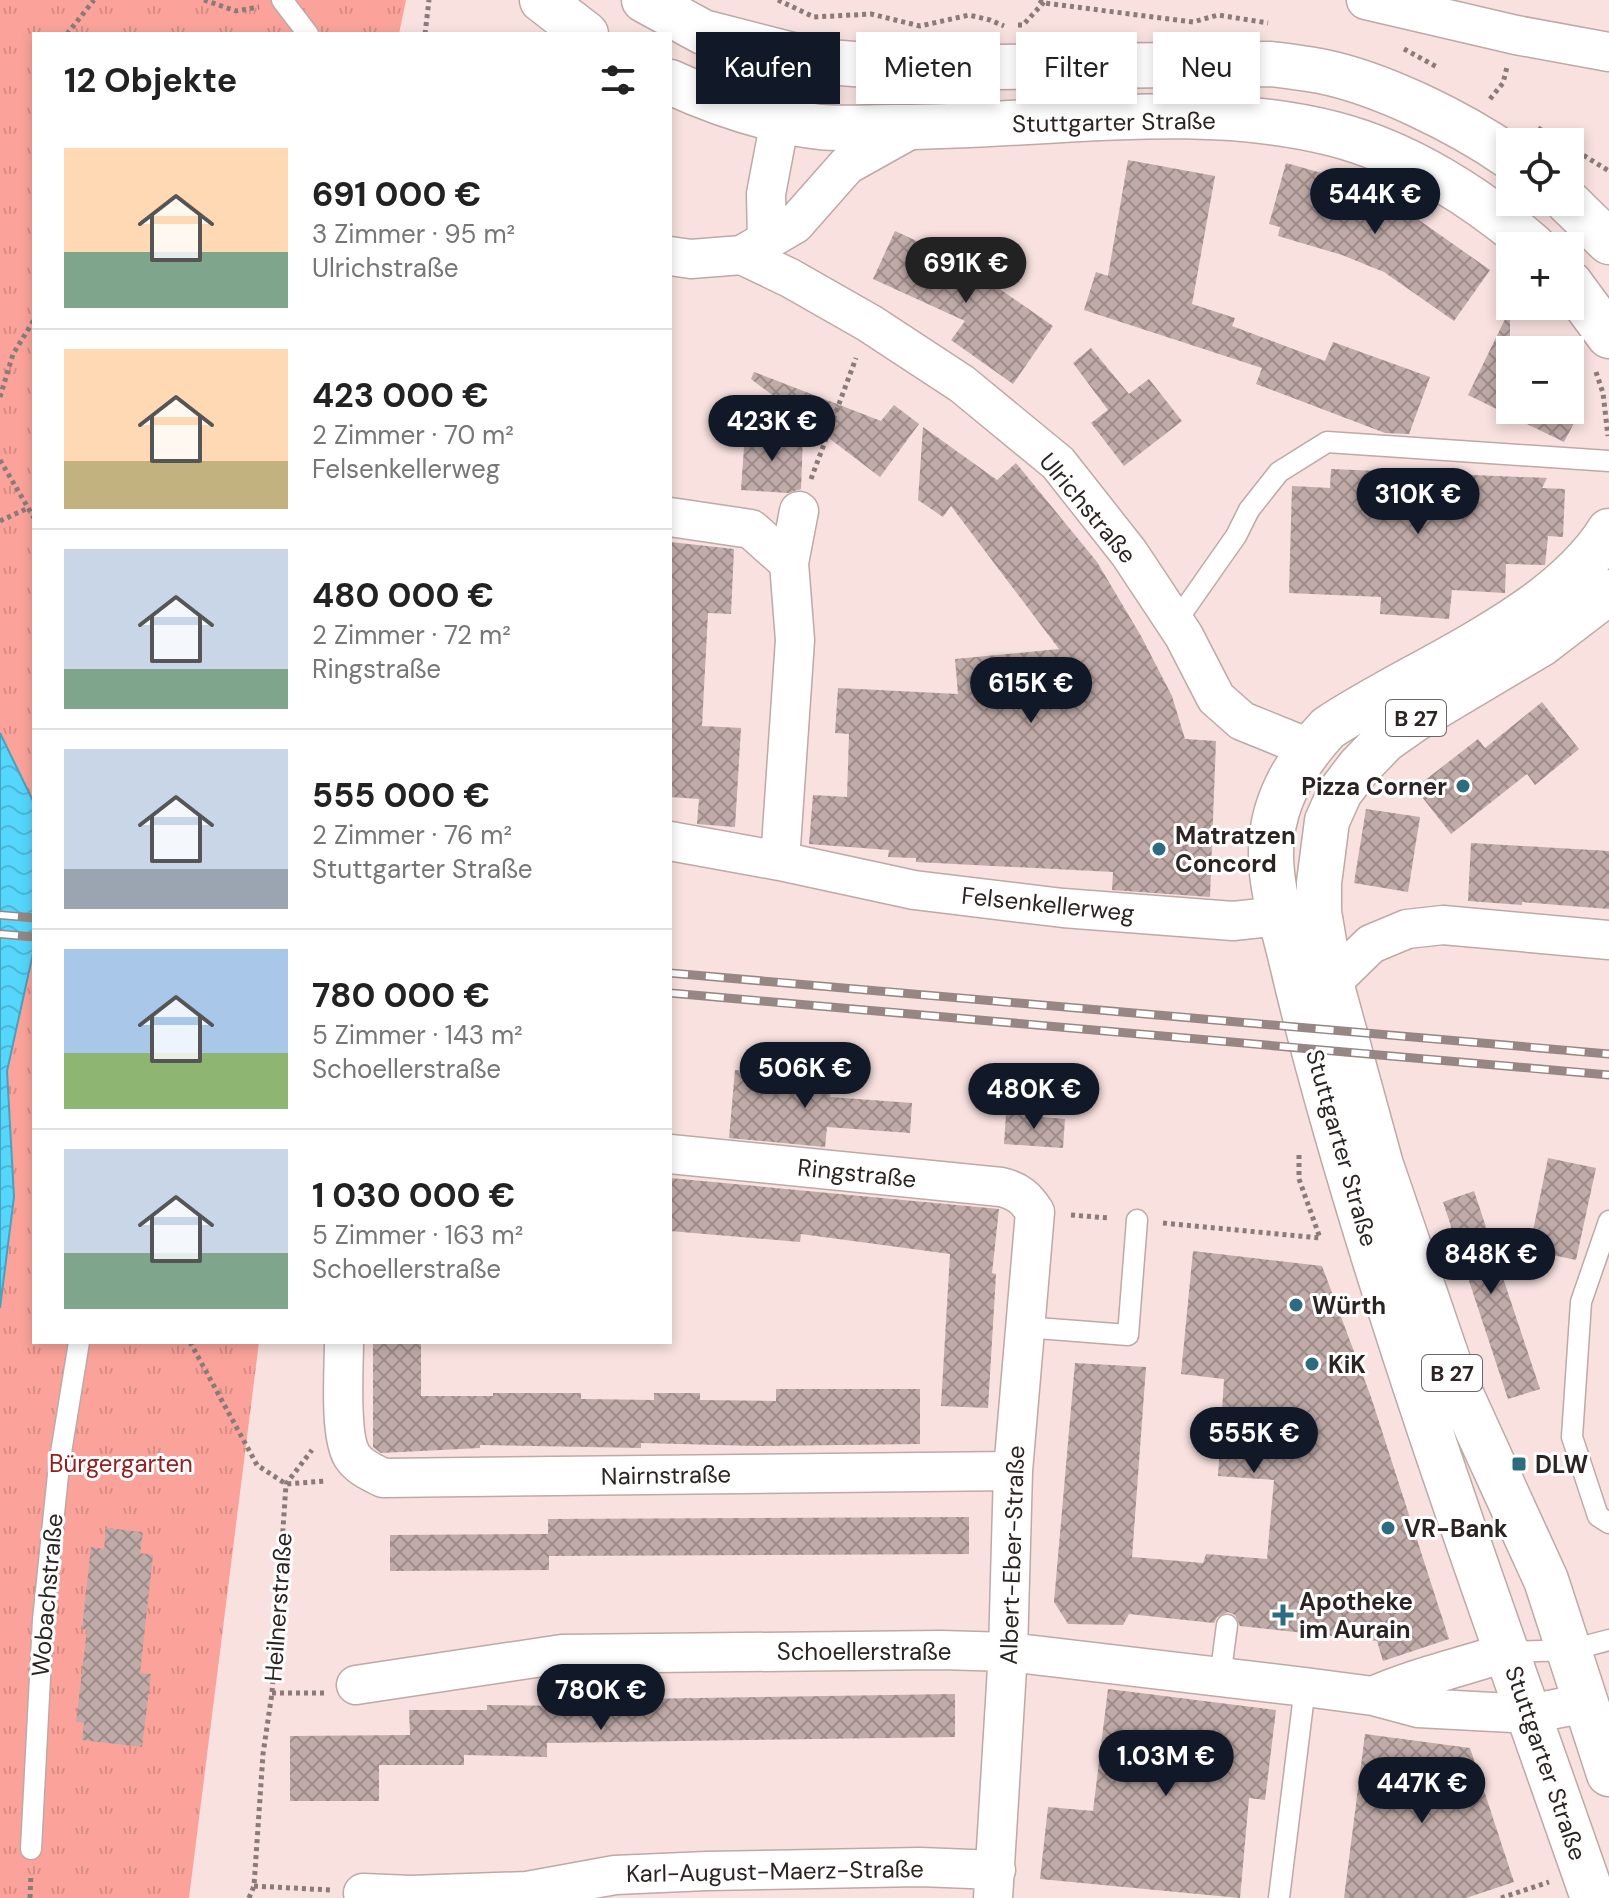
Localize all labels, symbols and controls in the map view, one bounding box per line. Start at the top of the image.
chip: Kaufen [696,32,840,104]
chip: Mieten [856,32,1000,104]
chip: Filter [1016,32,1137,104]
chip: Neu [1153,32,1260,104]
text: 12 Objekte [64,58,237,103]
icon: filters [596,58,640,102]
street label: Stuttgarter Straße [1012,105,1216,139]
map controls [1496,128,1584,424]
button: locate [1496,128,1584,216]
pin: 544K € [1310,168,1440,236]
text: 691 000 € [312,172,481,217]
text: 544K € [1328,177,1422,211]
icon: home [128,180,224,276]
text: 3 Zimmer · 95 m² [312,217,515,251]
button: + [1496,232,1584,320]
pin: 691K € [901,237,1031,305]
text: 691K € [923,246,1009,280]
text: Ulrichstraße [312,251,459,285]
button: − [1496,336,1584,424]
text: 423 000 € [312,373,489,418]
icon: home [128,381,224,477]
pin: 423K € [707,395,837,463]
text: 423K € [726,404,818,438]
text: 2 Zimmer · 70 m² [312,418,514,452]
street label: Ulrichstraße [1033,446,1143,570]
text: Felsenkellerweg [312,452,500,486]
pin: 310K € [1353,468,1483,536]
text: 310K € [1375,477,1461,511]
text: 480 000 € [312,573,494,618]
icon: home [128,581,224,677]
text: 2 Zimmer · 72 m² [312,618,511,652]
text: Ringstraße [312,652,441,686]
pin: 615K € [966,657,1096,725]
text: 615K € [988,666,1074,700]
road number: B 27 [1386,700,1446,736]
place label: Pizza Corner [1301,771,1447,802]
text: 555 000 € [312,773,490,818]
marker: Pizza Corner [1454,777,1472,795]
icon: home [128,781,224,877]
text: 2 Zimmer · 76 m² [312,818,512,852]
place label: Matratzen Concord [1175,820,1296,879]
marker: Matratzen Concord [1150,840,1168,858]
text: Stuttgarter Straße [312,852,533,886]
street label: Felsenkellerweg [960,880,1136,928]
text: 780 000 € [312,973,490,1018]
icon: home [128,981,224,1077]
text: 5 Zimmer · 143 m² [312,1018,523,1052]
pin: 506K € [740,1042,870,1110]
street label: Stuttgarter Straße [1299,1046,1385,1250]
text: 506K € [758,1051,852,1085]
text: Schoellerstraße [312,1052,501,1086]
pin: 480K € [969,1063,1099,1131]
text: 480K € [986,1072,1082,1106]
street label: Ringstraße [796,1151,918,1195]
text: 1 030 000 € [312,1173,515,1218]
icon: home [128,1181,224,1277]
text: 5 Zimmer · 163 m² [312,1218,523,1252]
pin: 848K € [1426,1228,1556,1296]
text: 848K € [1444,1237,1538,1271]
text: Schoellerstraße [312,1252,501,1286]
place label: Würth [1312,1290,1386,1321]
marker: Würth [1287,1296,1305,1314]
place label: KiK [1328,1349,1366,1380]
marker: KiK [1303,1355,1321,1373]
road number: B 27 [1422,1355,1482,1391]
pin: 555K € [1189,1407,1319,1475]
text: 555K € [1208,1416,1300,1450]
street label: Albert-Eber-Straße [993,1445,1031,1665]
park label: Bürgergarten [49,1448,193,1479]
place label: DLW [1535,1449,1588,1480]
marker: DLW [1510,1455,1528,1473]
street label: Nairnstraße [601,1458,731,1492]
street label: Wobachstraße [24,1512,70,1678]
place label: VR-Bank [1404,1513,1508,1544]
marker: VR-Bank [1379,1519,1397,1537]
street label: Heilnerstraße [257,1531,299,1683]
place label: Apotheke im Aurain [1299,1586,1413,1645]
marker: Apotheke im Aurain [1274,1606,1292,1624]
street label: Schoellerstraße [777,1636,951,1667]
street label: Stuttgarter Straße [1498,1662,1594,1864]
pin: 780K € [536,1664,666,1732]
text: 780K € [555,1673,647,1707]
pin: 1.03M € [1092,1730,1240,1798]
text: 1.03M € [1117,1739,1215,1773]
pin: 447K € [1357,1757,1487,1825]
text: 447K € [1376,1766,1468,1800]
street label: Karl-August-Maerz-Straße [626,1853,924,1889]

